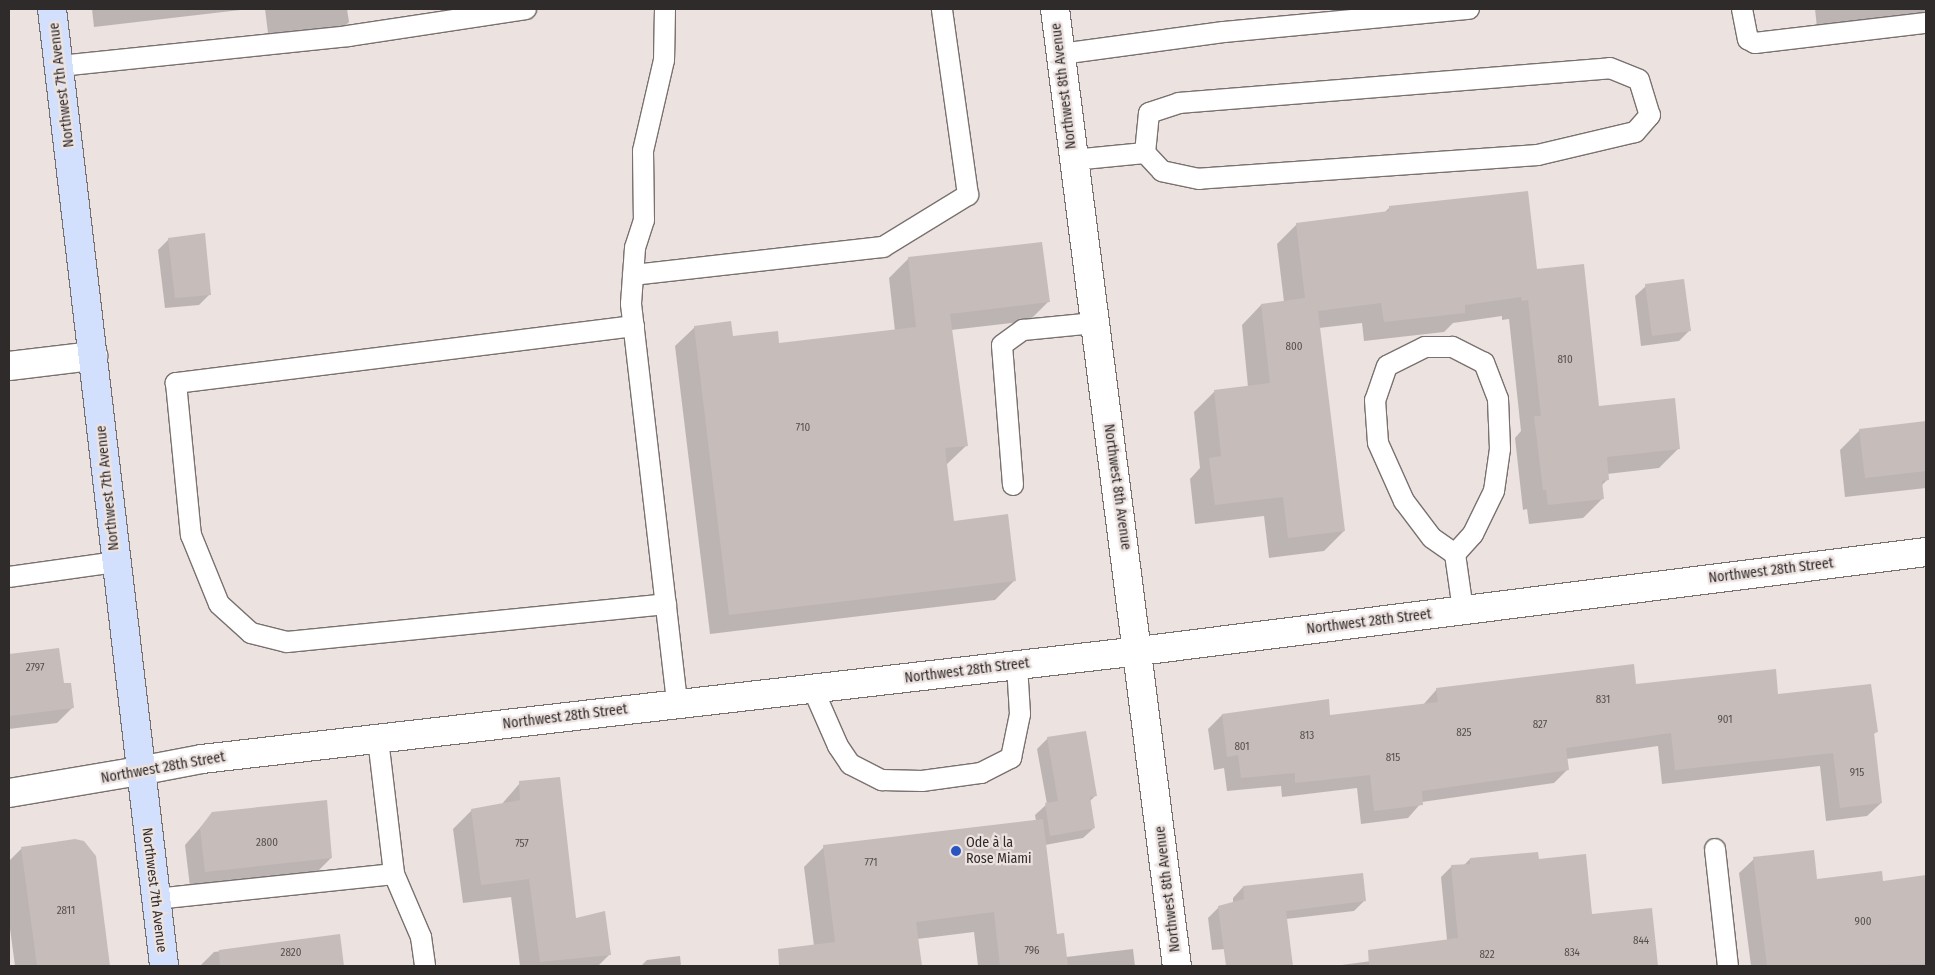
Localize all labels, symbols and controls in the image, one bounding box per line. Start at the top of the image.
street label: Northwest 7th Avenue [46,22,78,148]
street label: Northwest 8th Avenue [1048,22,1080,150]
house number: 800 [1286,340,1302,354]
house number: 810 [1557,353,1573,367]
house number: 710 [796,421,810,435]
street label: Northwest 8th Avenue [1100,423,1134,551]
street label: Northwest 7th Avenue [93,425,123,551]
street label: Northwest 28th Street [1708,555,1834,587]
street label: Northwest 28th Street [1306,606,1432,638]
street label: Northwest 28th Street [904,655,1030,687]
house number: 2797 [26,661,44,675]
house number: 831 [1596,693,1610,707]
street label: Northwest 28th Street [502,701,628,733]
house number: 901 [1717,713,1733,727]
house number: 827 [1533,718,1547,732]
house number: 825 [1456,726,1472,740]
house number: 813 [1300,729,1314,743]
house number: 801 [1234,740,1250,754]
street label: Northwest 28th Street [100,749,226,787]
house number: 815 [1386,751,1400,765]
house number: 915 [1850,766,1864,780]
street label: Northwest 8th Avenue [1152,825,1184,953]
street label: Northwest 7th Avenue [138,827,170,953]
place label: Ode à la Rose Miami [966,835,1032,868]
house number: 2800 [256,836,278,850]
house number: 757 [515,837,529,851]
marker: Ode à la Rose Miami [950,845,962,857]
house number: 771 [864,856,878,870]
house number: 2811 [57,904,75,918]
house number: 900 [1855,915,1871,929]
house number: 844 [1633,934,1649,948]
house number: 796 [1024,944,1040,958]
house number: 2820 [281,946,301,960]
house number: 834 [1564,946,1580,960]
house number: 822 [1479,948,1495,962]

